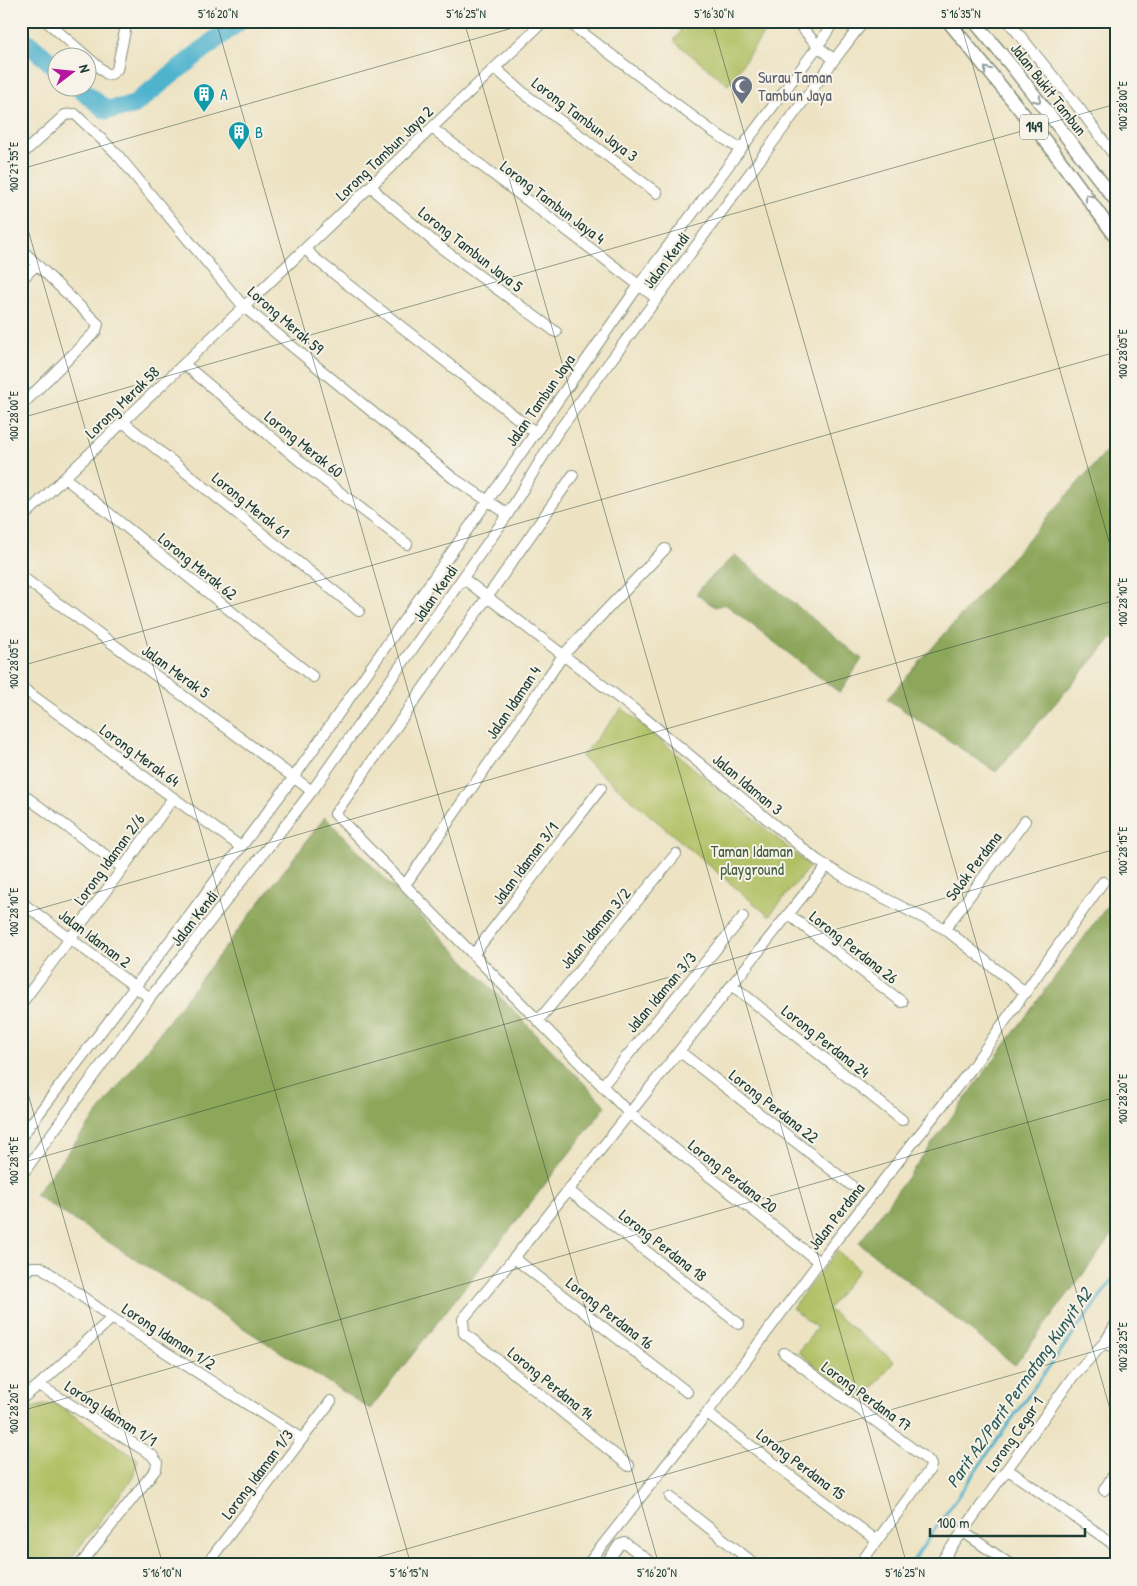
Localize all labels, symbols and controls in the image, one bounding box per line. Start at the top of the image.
text: 5°16'20"N [198,5,238,22]
text: 5°16'25"N [446,5,486,22]
text: 5°16'30"N [694,5,734,22]
text: 5°16'35"N [941,5,981,22]
street label: Jalan Bukit Tambun [1006,38,1092,140]
north arrow [48,48,98,98]
text: N [75,62,95,75]
place label: Surau Taman Tambun Jaya [758,66,832,106]
one-way arrow [984,66,993,75]
street label: Lorong Tambun Jaya 3 [527,72,643,166]
mosque icon: Surau Taman Tambun Jaya [730,74,754,105]
text: 100°28'00"E [1114,80,1131,131]
building icon: A [192,82,216,113]
place label: A [220,83,228,105]
one-way arrow [1032,94,1041,104]
street label: Lorong Tambun Jaya 2 [330,100,438,205]
road number: 149 [1020,114,1048,140]
building icon: B [227,120,251,151]
place label: B [255,121,263,143]
text: 100°27'55"E [5,141,22,192]
street label: Lorong Tambun Jaya 4 [496,155,610,249]
one-way arrow [1085,193,1094,203]
street label: Lorong Tambun Jaya 5 [414,201,528,297]
street label: Jalan Kendi [638,227,694,293]
street label: Lorong Merak 59 [243,281,329,359]
text: 100°28'05"E [1114,328,1131,379]
street label: Jalan Tambun Jaya [500,350,580,450]
street label: Lorong Merak 58 [80,361,164,443]
text: 100°28'00"E [5,390,22,441]
street label: Lorong Merak 60 [260,405,348,483]
street label: Lorong Merak 61 [208,467,295,543]
street label: Lorong Merak 62 [154,527,242,605]
street label: Jalan Kendi [407,560,463,626]
text: 100°28'10"E [1114,577,1131,627]
text: 100°28'05"E [5,638,22,689]
street label: Jalan Merak 5 [138,639,215,703]
street label: Jalan Idaman 4 [480,661,546,743]
street label: Lorong Merak 64 [95,718,185,792]
street label: Jalan Idaman 3 [708,748,788,820]
street label: Lorong Idaman 2/6 [68,809,150,909]
street label: Jalan Idaman 3/1 [487,817,563,909]
text: 100°28'15"E [1114,826,1131,876]
street label: Solok Perdana [940,827,1006,905]
park label: Taman Idaman playground [711,840,793,880]
street label: Jalan Idaman 3/2 [555,882,636,973]
street label: Jalan Kendi [165,885,223,951]
text: 100°28'10"E [5,887,22,937]
street label: Jalan Idaman 2 [54,903,136,973]
street label: Lorong Perdana 26 [805,905,903,989]
street label: Jalan Idaman 3/3 [621,947,701,1037]
street label: Lorong Perdana 24 [777,1000,875,1082]
street label: Lorong Perdana 22 [725,1064,824,1148]
text: 100°28'20"E [1114,1073,1131,1124]
street label: Lorong Perdana 20 [684,1134,782,1218]
text: 100°28'15"E [5,1136,22,1186]
street label: Jalan Perdana [803,1178,869,1254]
street label: Lorong Perdana 18 [615,1204,711,1286]
street label: Lorong Perdana 16 [562,1272,658,1354]
water label: Parit A2/Parit Permatang Kunyit A2 [940,1282,1098,1493]
street label: Lorong Idaman 1/2 [118,1298,220,1375]
text: 100°28'25"E [1114,1321,1131,1372]
street label: Lorong Perdana 14 [503,1341,599,1425]
street label: Lorong Perdana 17 [817,1356,917,1436]
street label: Lorong Idaman 1/1 [61,1375,161,1451]
text: 100°28'20"E [5,1383,22,1434]
street label: Lorong Cegar 1 [980,1392,1048,1476]
street label: Lorong Perdana 15 [752,1423,850,1505]
street label: Lorong Idaman 1/3 [216,1425,298,1523]
scale bar [930,1506,1084,1538]
text: 100 m [937,1512,970,1533]
text: 5°16'10"N [143,1564,181,1581]
text: 5°16'15"N [390,1564,428,1581]
text: 5°16'20"N [637,1564,677,1581]
text: 5°16'25"N [885,1564,925,1581]

